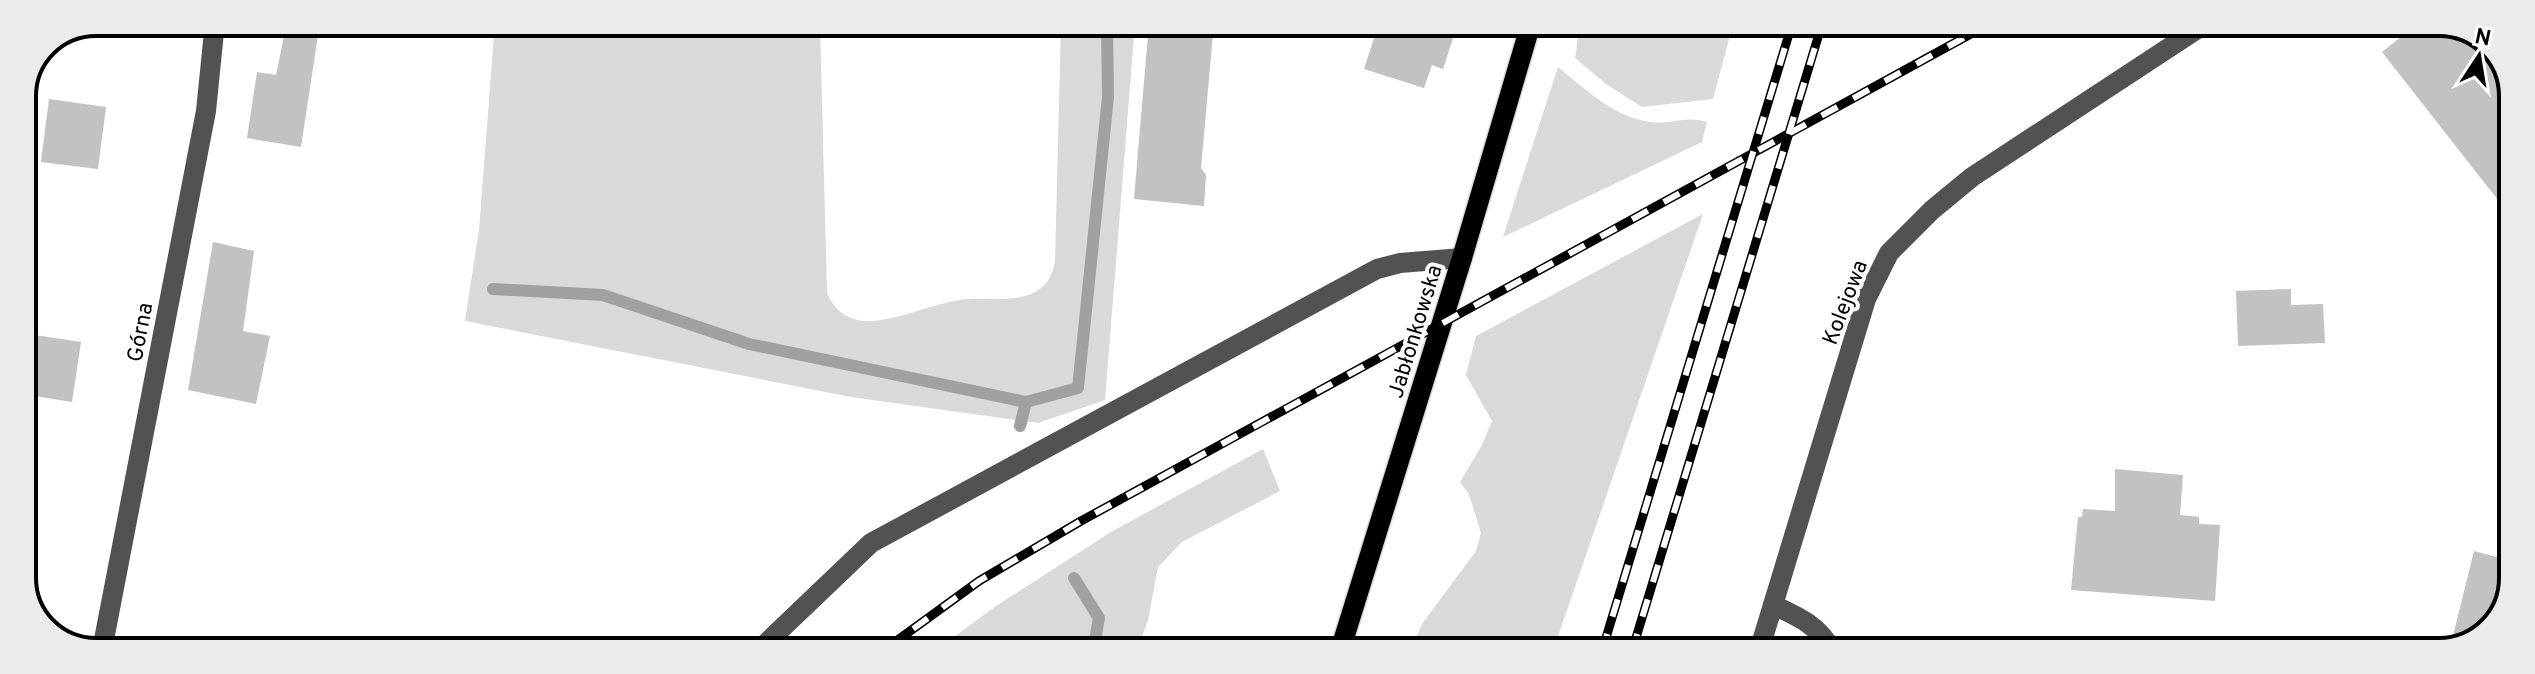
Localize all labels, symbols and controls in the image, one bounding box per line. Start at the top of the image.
north arrow [2439,16,2519,96]
text: N [2472,24,2493,54]
street label: Kolejowa [1818,257,1875,349]
street label: Jabłonkowska [1383,262,1449,402]
street label: Górna [122,300,160,364]

